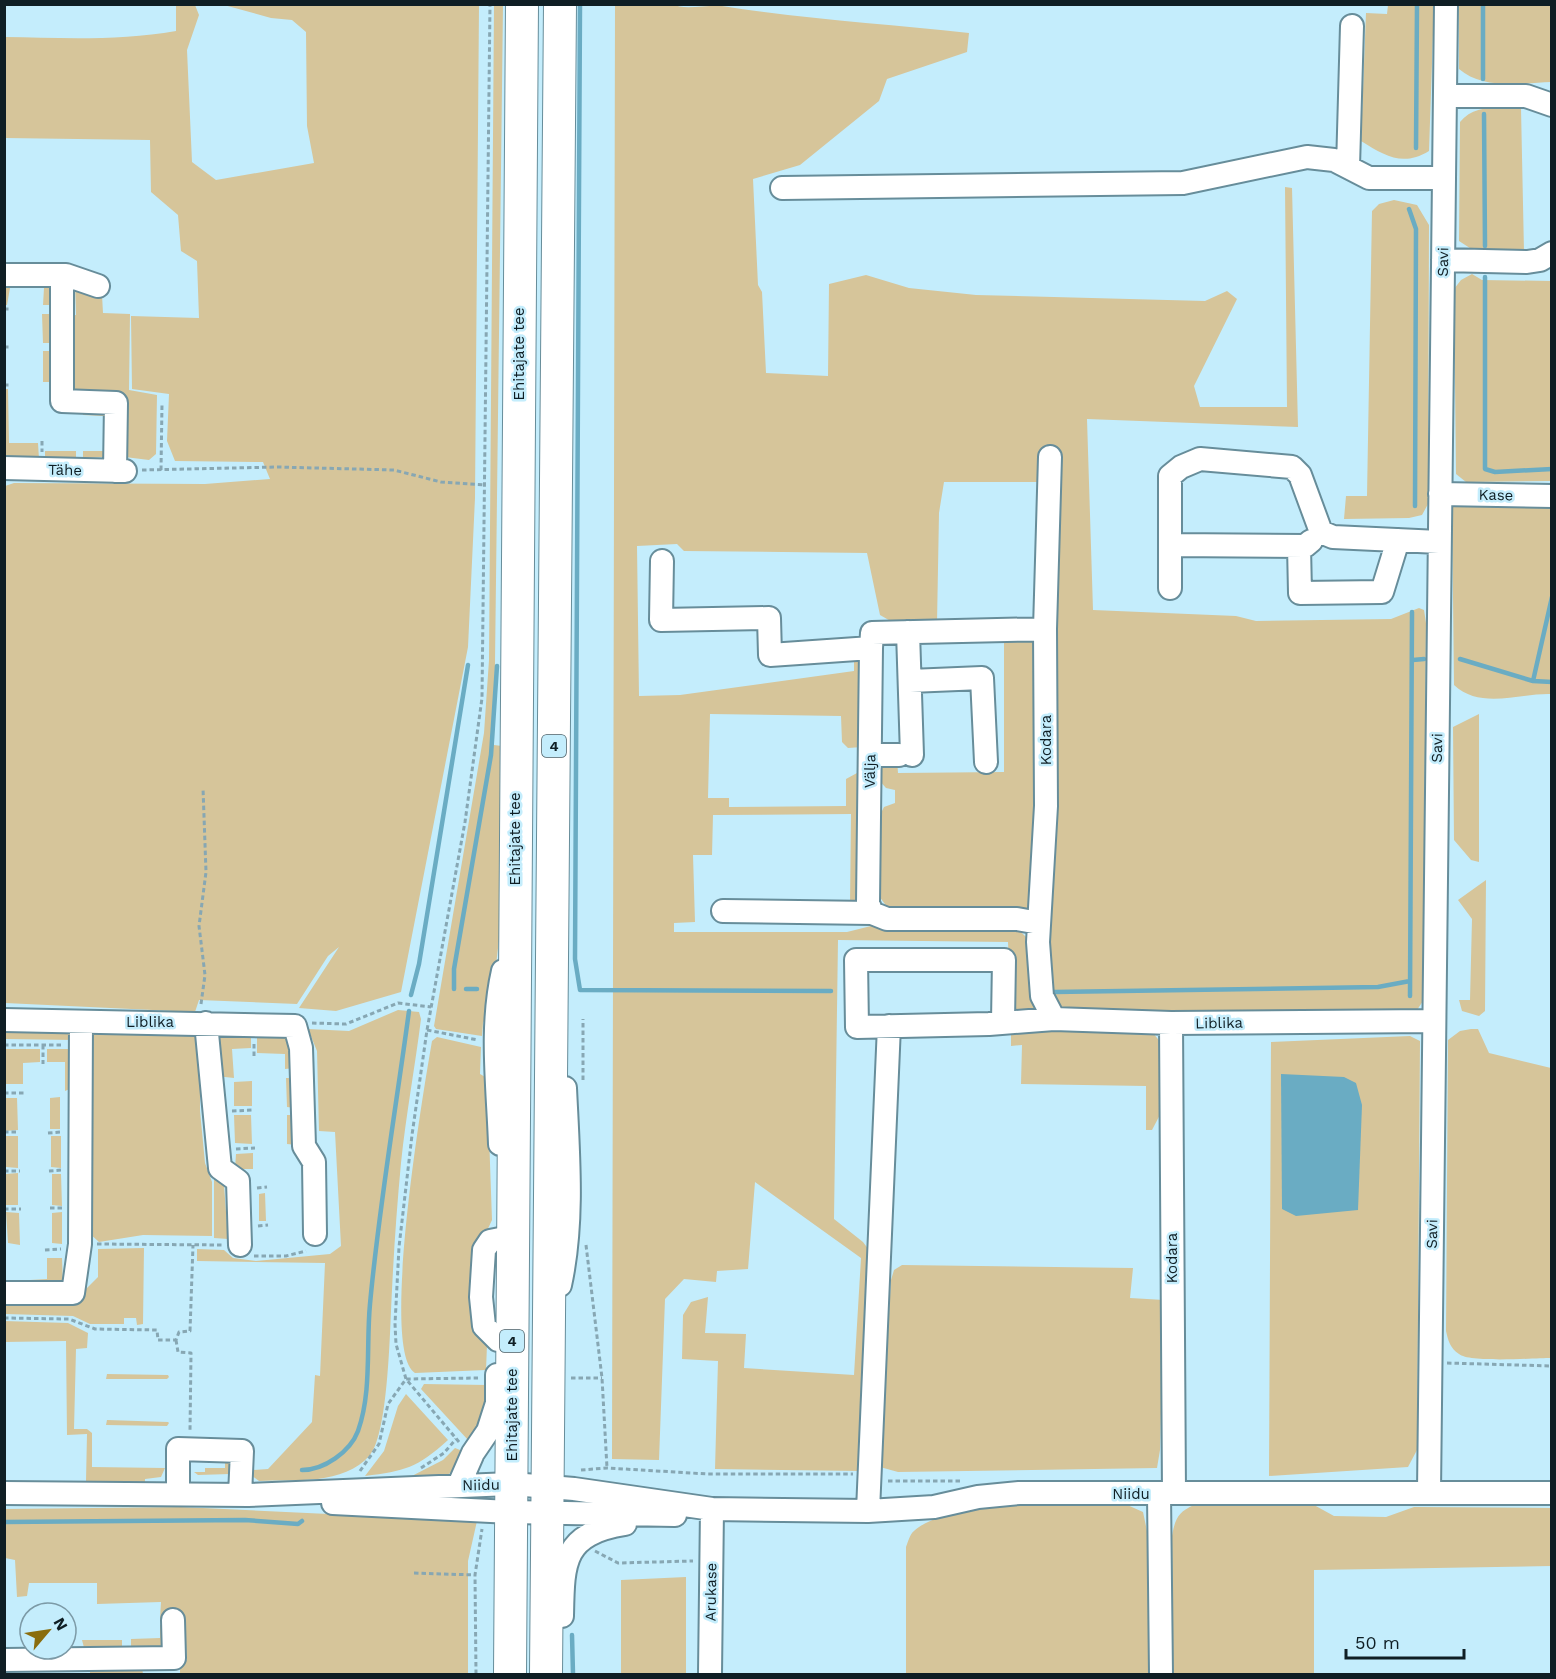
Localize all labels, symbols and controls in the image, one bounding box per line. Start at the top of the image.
street label: Savi [1434,247,1452,277]
street label: Ehitajate tee [510,307,528,401]
street label: Tähe [48,461,82,479]
street label: Kase [1479,486,1513,504]
street label: Kodara [1037,714,1055,765]
street label: Savi [1428,733,1446,763]
road number: 4 [542,735,566,757]
street label: Välja [861,753,879,788]
street label: Ehitajate tee [506,792,524,886]
street label: Liblika [126,1013,174,1031]
street label: Liblika [1195,1014,1244,1032]
street label: Savi [1423,1219,1441,1249]
street label: Kodara [1163,1232,1181,1283]
road number: 4 [500,1330,524,1352]
street label: Ehitajate tee [503,1368,521,1462]
street label: Niidu [462,1476,500,1494]
street label: Niidu [1112,1485,1150,1503]
street label: Arukase [701,1563,721,1621]
north arrow [18,1601,78,1661]
text: N [49,1614,72,1634]
scale bar [1346,1622,1464,1660]
text: 50 m [1355,1632,1400,1653]

